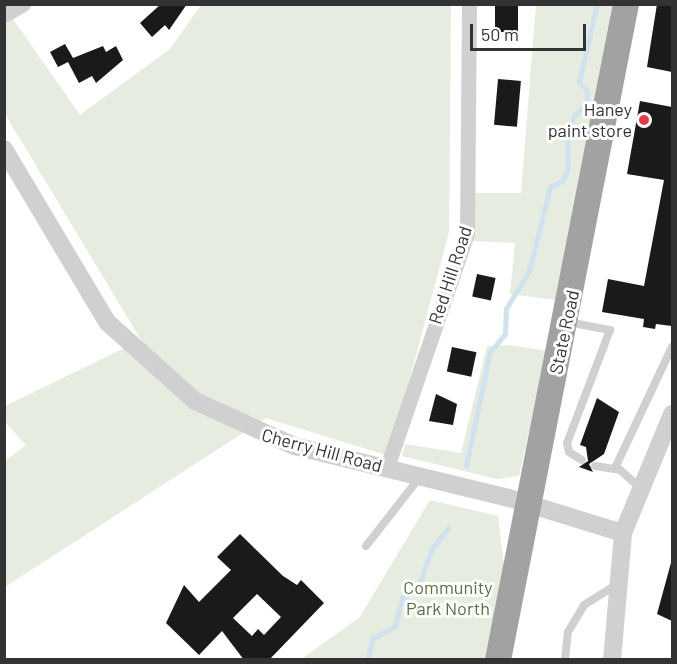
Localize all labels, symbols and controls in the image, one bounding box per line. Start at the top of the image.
scale bar [473,12,588,50]
text: 50 m [481,23,519,45]
place label: Haney paint store [548,99,632,142]
marker: Haney paint store [637,113,651,127]
street label: Red Hill Road [424,223,476,327]
street label: State Road [545,288,583,376]
street label: Cherry Hill Road [259,424,385,476]
park label: Community Park North [403,577,493,620]

